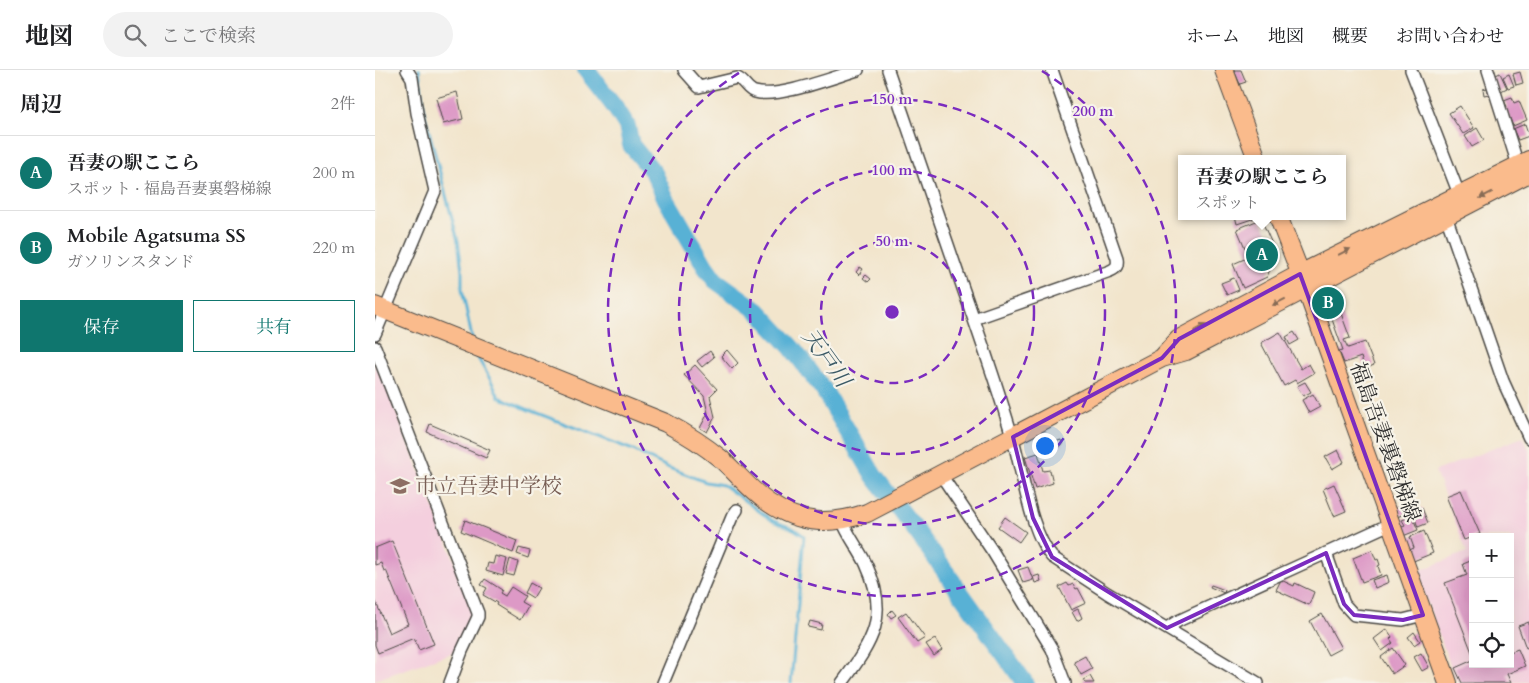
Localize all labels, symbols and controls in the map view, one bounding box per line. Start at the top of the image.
search box [103,12,453,57]
text: 地図 [25,20,73,53]
icon: search [121,21,149,49]
text: ここで検索 [161,23,256,49]
text: ホーム [1186,24,1240,49]
text: 地図 [1268,24,1304,49]
text: 概要 [1332,24,1368,49]
text: お問い合わせ [1396,24,1504,49]
text: 150 m [872,89,913,109]
text: 周辺 [20,90,62,119]
text: 2件 [331,93,355,115]
text: 200 m [1073,101,1114,121]
text: 吾妻の駅ここら [67,150,200,176]
popup [1178,155,1346,220]
text: 100 m [872,160,913,180]
text: A [30,162,42,184]
text: 200 m [313,162,355,184]
text: 吾妻の駅ここら [1195,164,1329,190]
text: スポット · 福島吾妻裏磐梯線 [67,178,272,200]
one-way arrow [1478,191,1493,199]
text: スポット [1195,192,1260,214]
text: Mobile Agatsuma SS [67,223,246,249]
text: 50 m [875,231,909,251]
pin: A [1246,236,1278,274]
text: B [30,237,42,259]
text: 220 m [313,237,355,259]
one-way arrow [1336,248,1351,256]
text: ガソリンスタンド [67,251,195,273]
pin: B [1312,284,1344,322]
one-way arrow [1272,298,1286,306]
button: 保存 [20,300,183,352]
button: 共有 [193,300,355,352]
centre of rings [883,303,901,321]
water label: 天戸川 [794,322,859,395]
one-way arrow [1193,324,1207,332]
street label: 福島吾妻裏磐梯線 [1343,358,1427,526]
your location [1032,433,1058,459]
place label: 市立吾妻中学校 [415,472,562,501]
school or university icon: 市立吾妻中学校 [389,475,411,497]
map controls [1469,533,1514,668]
button: + [1469,533,1514,578]
button: − [1469,578,1514,623]
button: locate [1469,623,1514,668]

